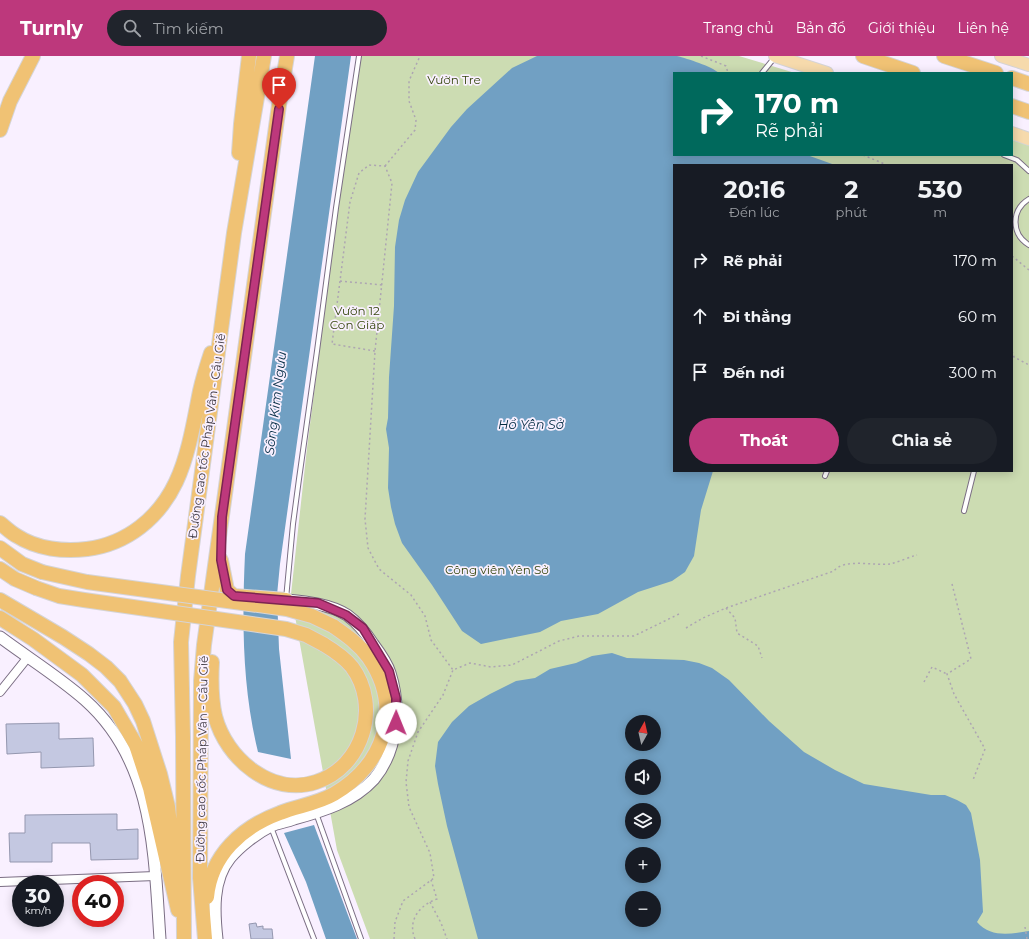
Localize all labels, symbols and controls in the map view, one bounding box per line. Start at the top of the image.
search box [107,10,387,46]
text: Turnly [20,17,83,40]
icon: search [121,17,143,39]
text: Tìm kiếm [153,19,224,38]
text: Trang chủ [703,19,774,37]
text: Bản đồ [796,19,846,37]
text: Giới thiệu [868,19,935,37]
text: Liên hệ [957,19,1009,37]
pin [262,68,296,109]
park label: Vườn Tre [427,72,481,87]
icon: arrive [268,74,290,96]
text: 170 m [755,86,839,120]
icon: right [689,88,741,140]
text: Rẽ phải [755,120,823,142]
text: 20:16 [724,175,785,204]
text: 2 [844,175,858,204]
text: 530 [918,175,962,204]
text: Đến lúc [729,204,779,220]
text: phút [836,204,867,220]
text: m [933,204,947,220]
icon: right [689,249,711,271]
text: Rẽ phải [723,251,782,270]
text: 170 m [953,251,997,270]
park label: Vườn 12 Con Giáp [330,303,384,332]
icon: ahead [689,305,711,327]
text: Đi thẳng [723,307,791,326]
text: 60 m [958,307,997,326]
street label: Đường cao tốc Pháp Vân - Cầu Giẽ [185,333,228,539]
water label: Sông Kim Ngưu [261,350,289,456]
icon: arrive [689,361,711,383]
text: Đến nơi [723,363,784,382]
text: 300 m [949,363,997,382]
water label: Hồ Yên Sở [498,416,565,432]
button: Thoát [689,418,839,464]
button: Chia sẻ [847,418,997,464]
park label: Công viên Yên Sở [445,562,549,577]
street label: Đường cao tốc Pháp Vân - Cầu Giẽ [192,655,211,862]
position arrow [375,702,417,744]
north arrow [625,715,661,751]
map controls [625,715,661,927]
button: sound [625,759,661,795]
button: layers [625,803,661,839]
button: + [625,847,661,883]
speed limit sign: 40 [72,875,124,927]
text: 30 [25,884,51,908]
button: − [625,891,661,927]
text: km/h [25,904,51,917]

